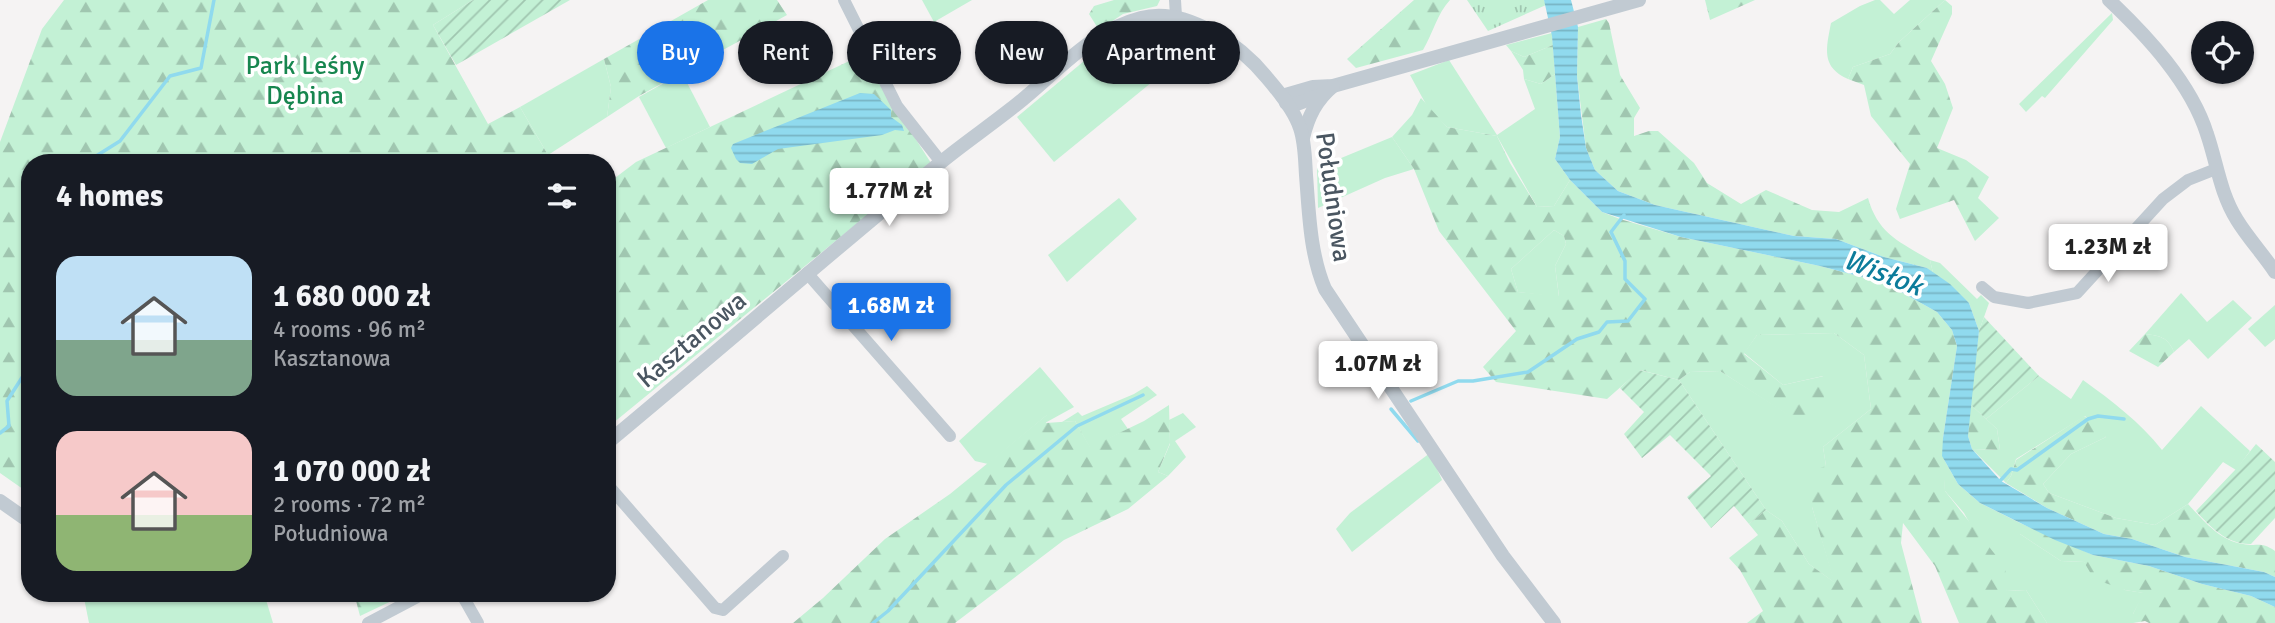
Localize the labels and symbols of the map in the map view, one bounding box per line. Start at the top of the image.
park label: Park Leśny Dębina [246,50,364,112]
street label: Południowa [1308,130,1358,264]
pin: 1.77M zł [817,168,961,228]
pin: 1.23M zł [2036,224,2180,284]
water label: Wisłok [1839,243,1930,305]
pin: 1.68M zł [819,284,963,343]
street label: Kasztanowa [631,285,753,395]
pin: 1.07M zł [1306,342,1450,401]

